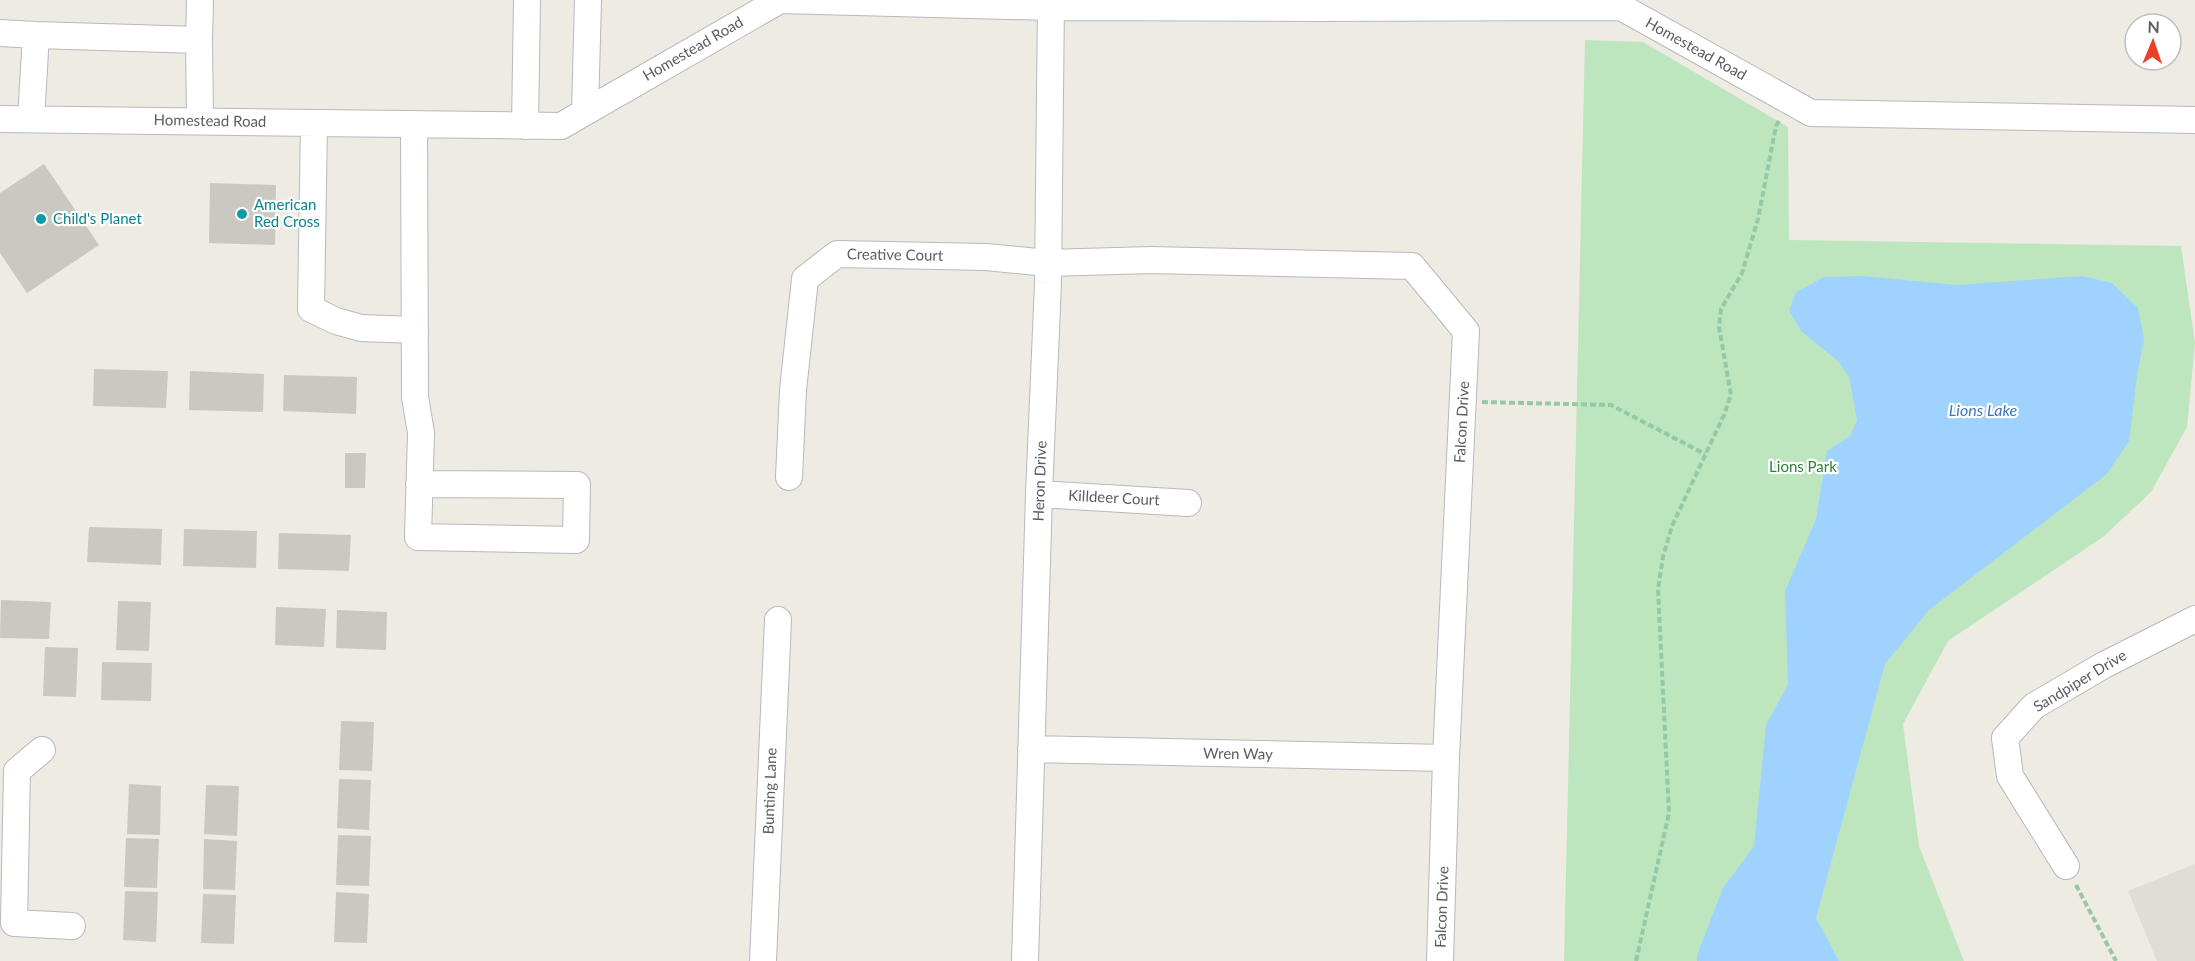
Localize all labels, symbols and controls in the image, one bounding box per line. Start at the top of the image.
street label: Homestead Road [639,12,746,84]
north arrow [2123,12,2183,72]
street label: Homestead Road [1643,13,1750,83]
text: N [2147,17,2160,36]
street label: Homestead Road [154,110,267,130]
place label: American Red Cross [254,195,320,230]
marker: American Red Cross [235,207,249,221]
place label: Child's Planet [53,209,142,227]
marker: Child's Planet [34,212,48,226]
street label: Creative Court [847,244,944,264]
street label: Falcon Drive [1450,380,1472,463]
water label: Lions Lake [1949,400,2018,419]
street label: Heron Drive [1029,440,1049,522]
park label: Lions Park [1769,457,1837,475]
street label: Killdeer Court [1068,486,1161,508]
street label: Sandpiper Drive [2030,645,2129,715]
street label: Wren Way [1203,743,1273,763]
street label: Bunting Lane [758,747,780,835]
street label: Falcon Drive [1431,866,1451,948]

